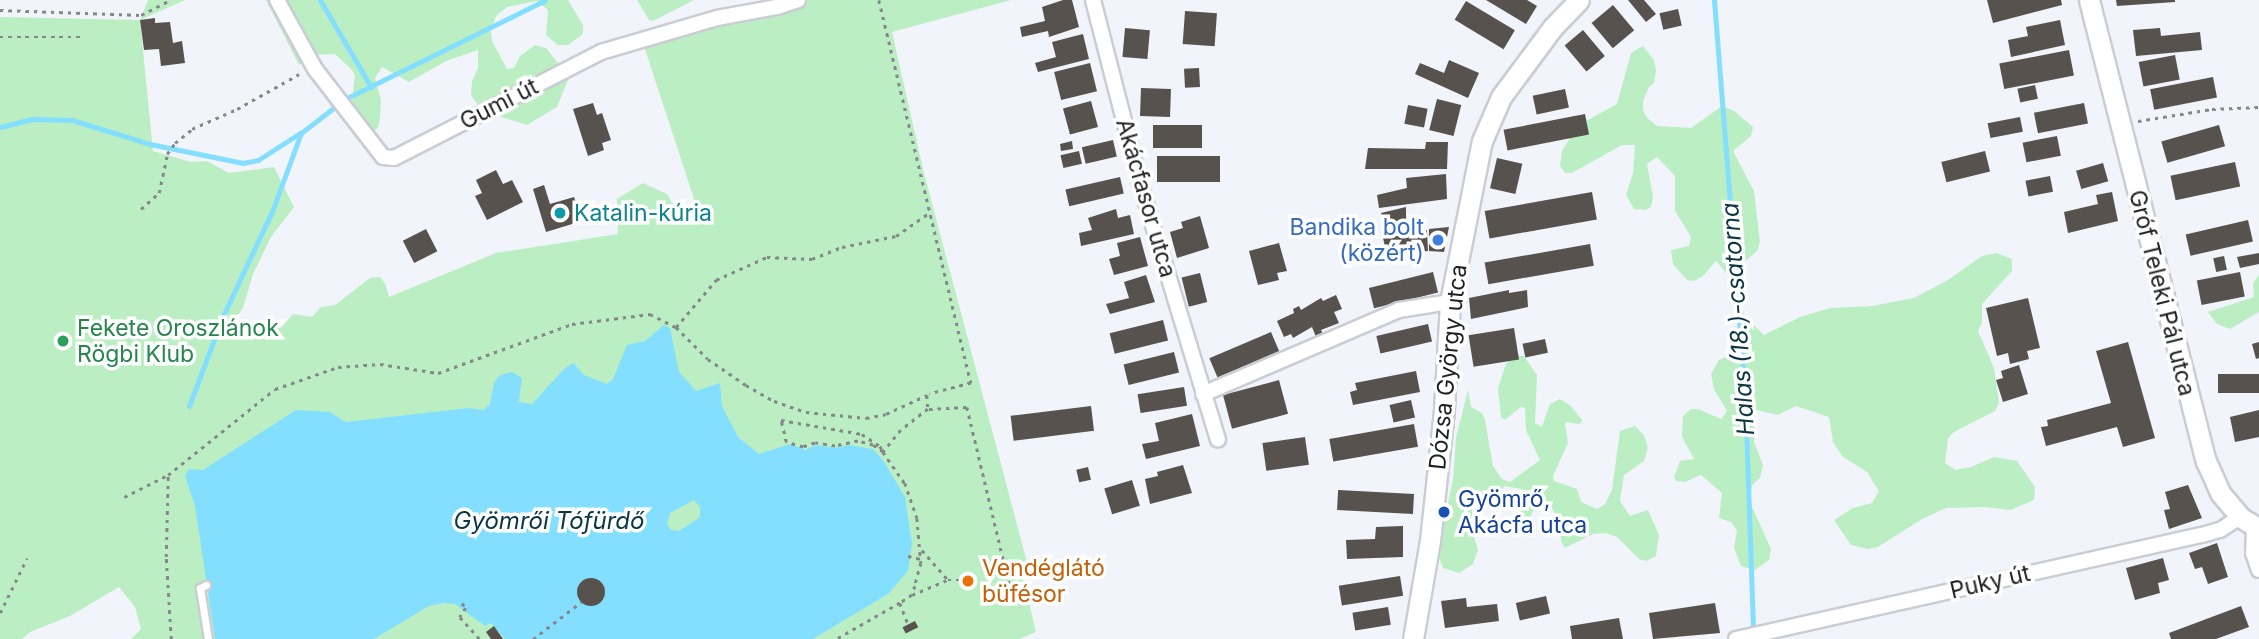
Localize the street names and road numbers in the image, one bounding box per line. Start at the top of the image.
street label: Gumi út [455,73,543,135]
street label: Akácfasor utca [1110,115,1182,281]
street label: Gróf Teleki Pál utca [2123,187,2201,399]
street label: Dózsa György utca [1423,263,1473,471]
street label: Puky út [1947,559,2033,605]

